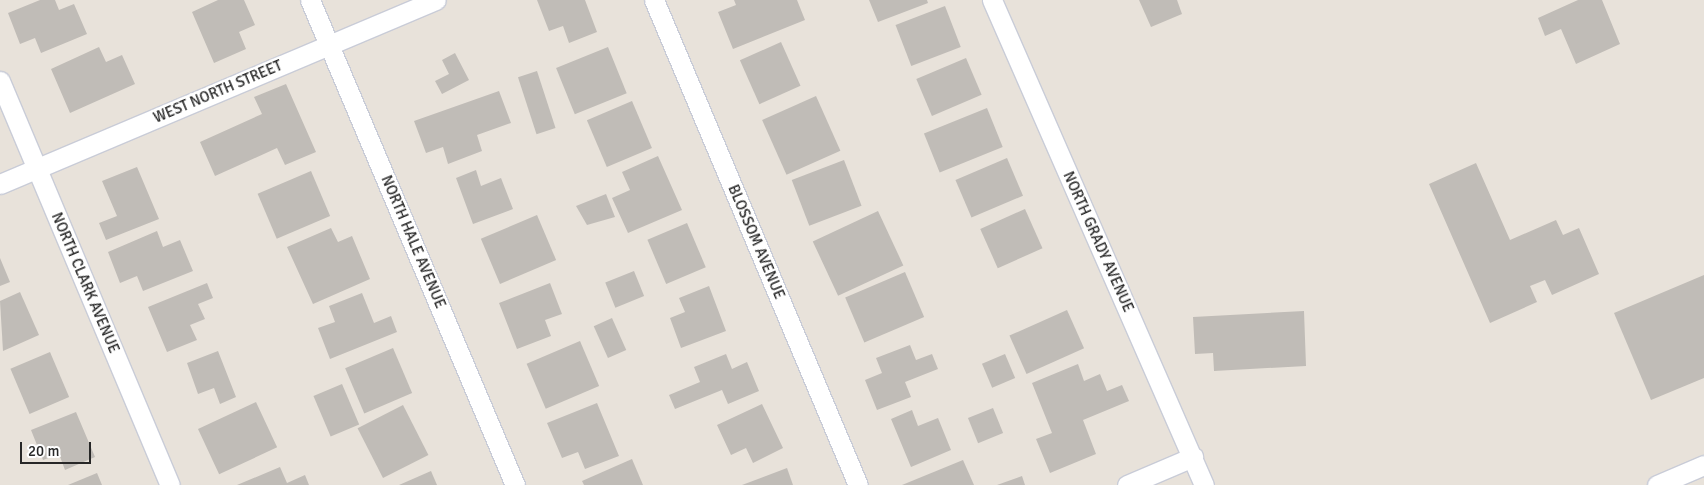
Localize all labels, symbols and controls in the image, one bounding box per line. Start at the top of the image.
street label: WEST NORTH STREET [151,57,285,127]
street label: NORTH GRADY AVENUE [1059,169,1137,315]
street label: NORTH HALE AVENUE [377,173,449,311]
street label: BLOSSOM AVENUE [724,182,788,302]
street label: NORTH CLARK AVENUE [47,210,123,356]
scale bar [22,432,94,464]
text: 20 m [28,442,59,460]

